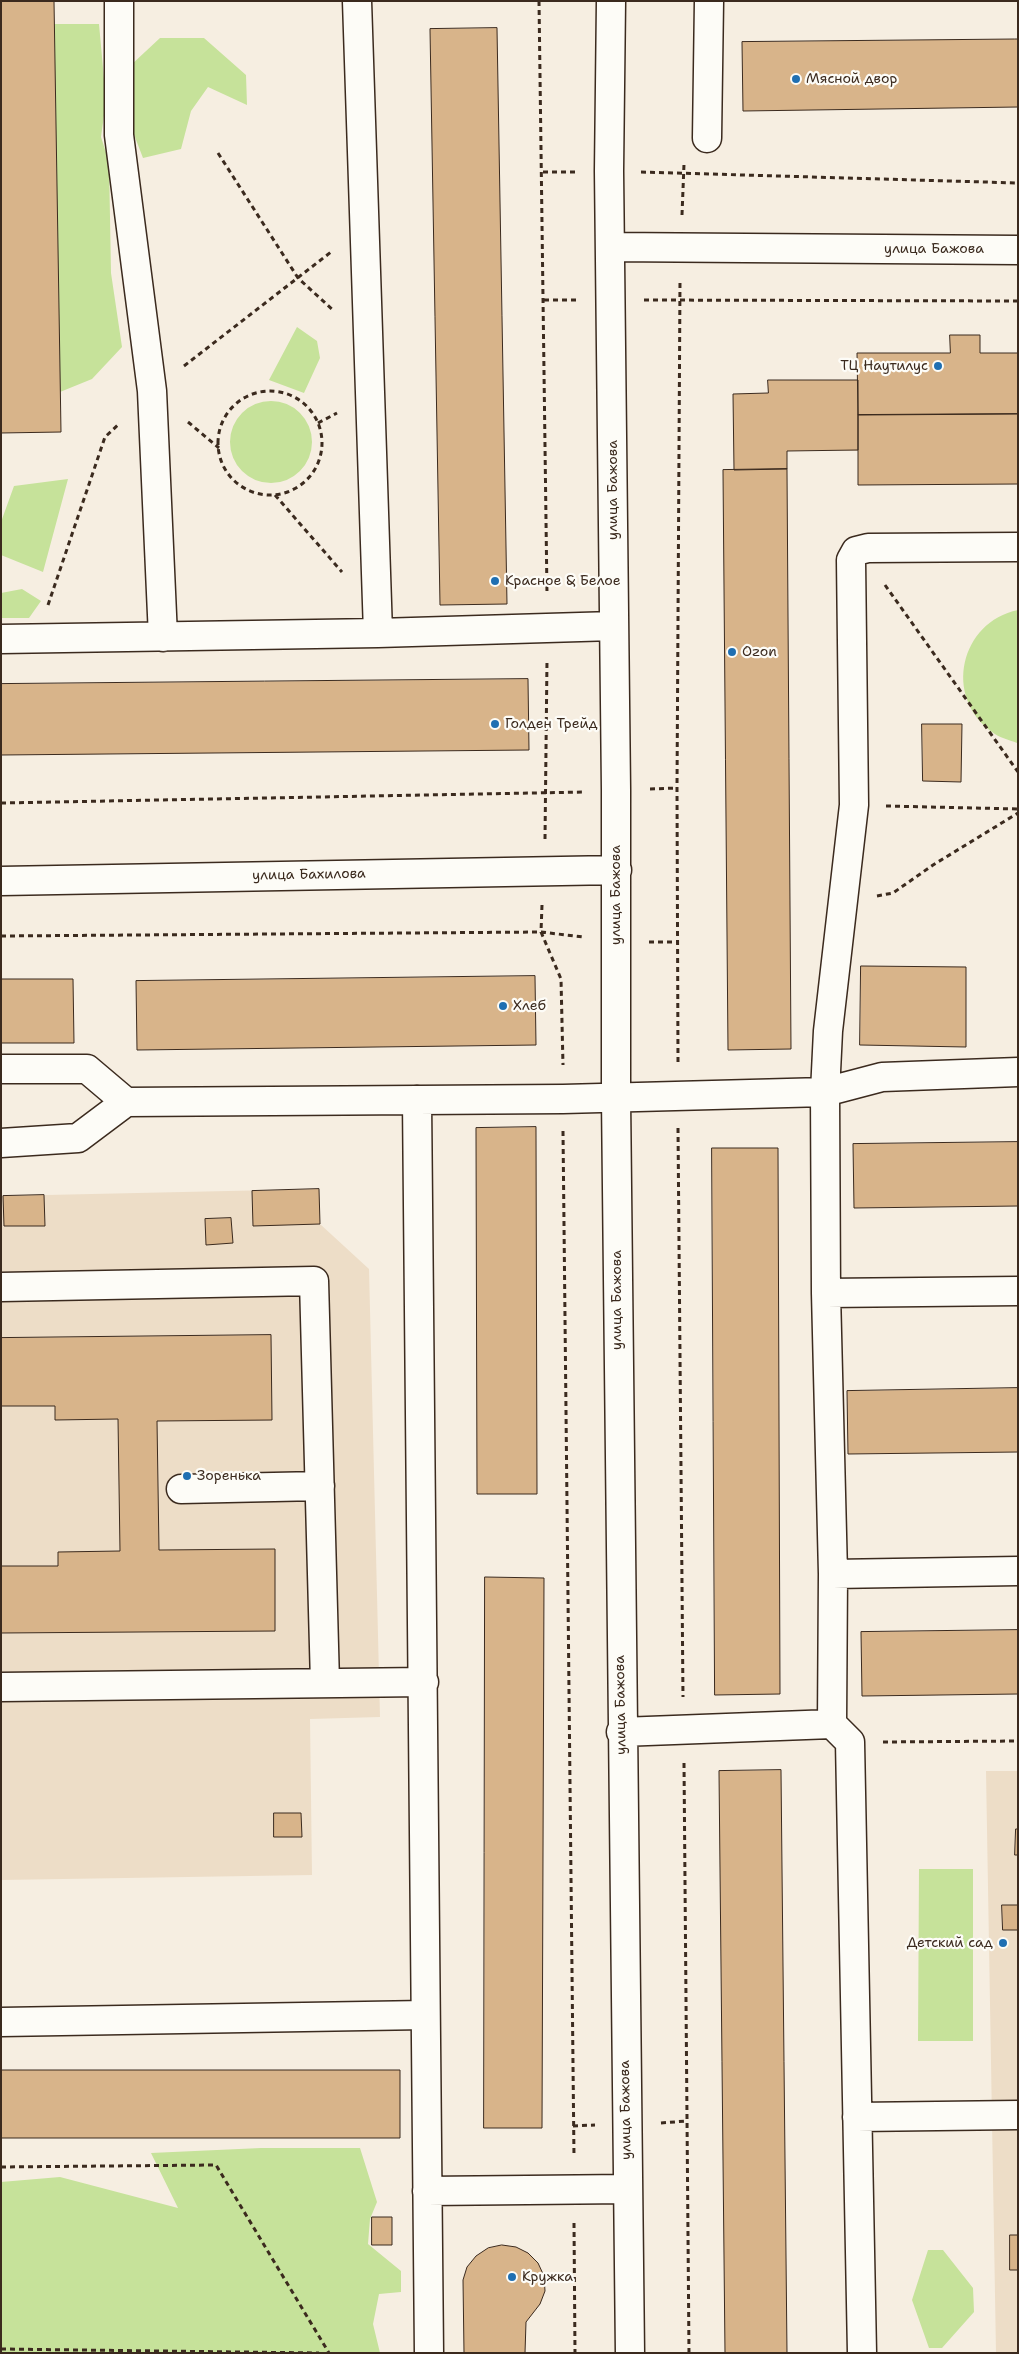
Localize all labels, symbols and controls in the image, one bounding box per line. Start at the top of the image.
place label: Мясной двор [806,71,897,87]
marker: Мясной двор [790,73,802,85]
street label: улица Бажова [884,241,984,257]
place label: ТЦ Наутилус [840,358,928,374]
marker: ТЦ Наутилус [932,360,944,372]
street label: улица Бажова [605,440,621,540]
place label: Красное & Белое [505,573,621,589]
marker: Красное & Белое [489,575,501,587]
place label: Ozon [742,644,777,660]
marker: Ozon [726,646,738,658]
place label: Голден Трейд [505,716,598,732]
marker: Голден Трейд [489,718,501,730]
street label: улица Бажова [608,845,624,945]
street label: улица Бахилова [252,866,366,884]
place label: Хлеб [513,998,546,1014]
marker: Хлеб [497,1000,509,1012]
street label: улица Бажова [609,1250,625,1350]
place label: Зоренька [197,1468,261,1484]
marker: Зоренька [181,1470,193,1482]
street label: улица Бажова [612,1655,630,1755]
place label: Детский сад [907,1935,993,1951]
marker: Детский сад [997,1937,1009,1949]
street label: улица Бажова [617,2060,635,2160]
place label: Кружка [522,2269,573,2285]
marker: Кружка [506,2271,518,2283]

